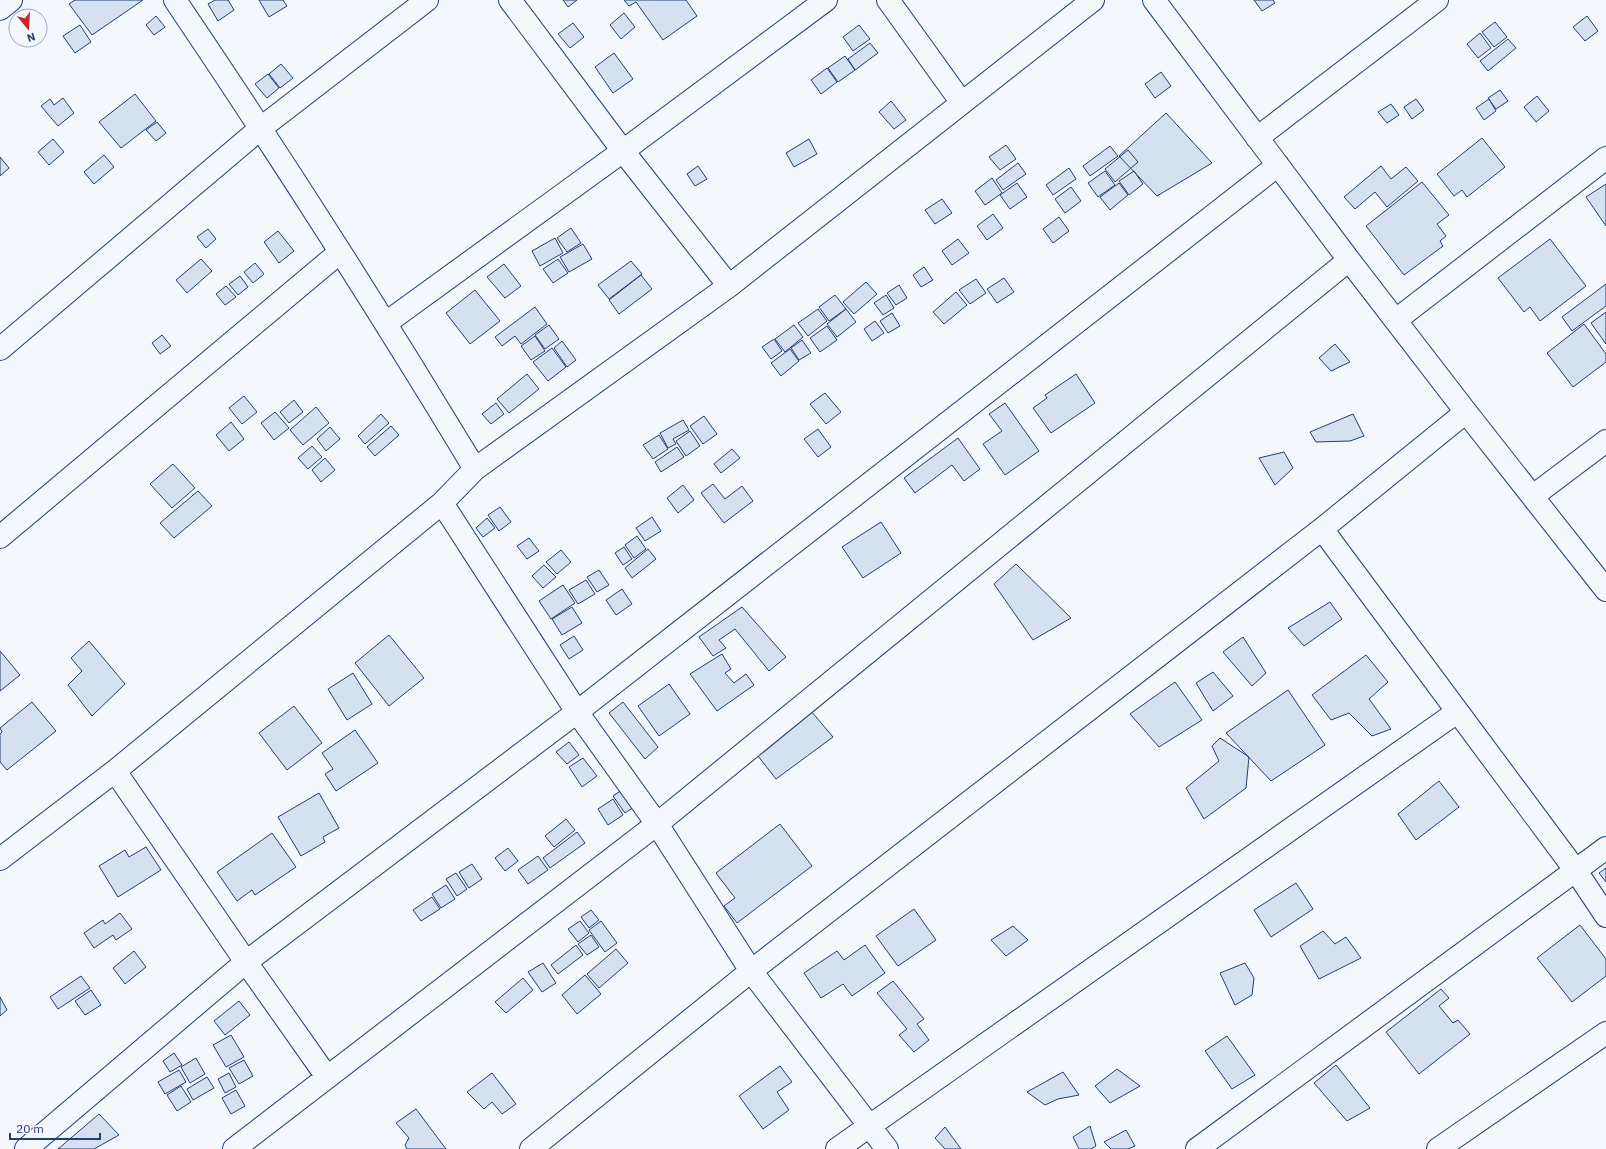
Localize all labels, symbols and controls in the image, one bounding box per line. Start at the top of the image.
north arrow [8,8,48,48]
text: N [25,30,37,45]
scale bar [10,1115,100,1141]
text: 20 m [16,1121,44,1136]

